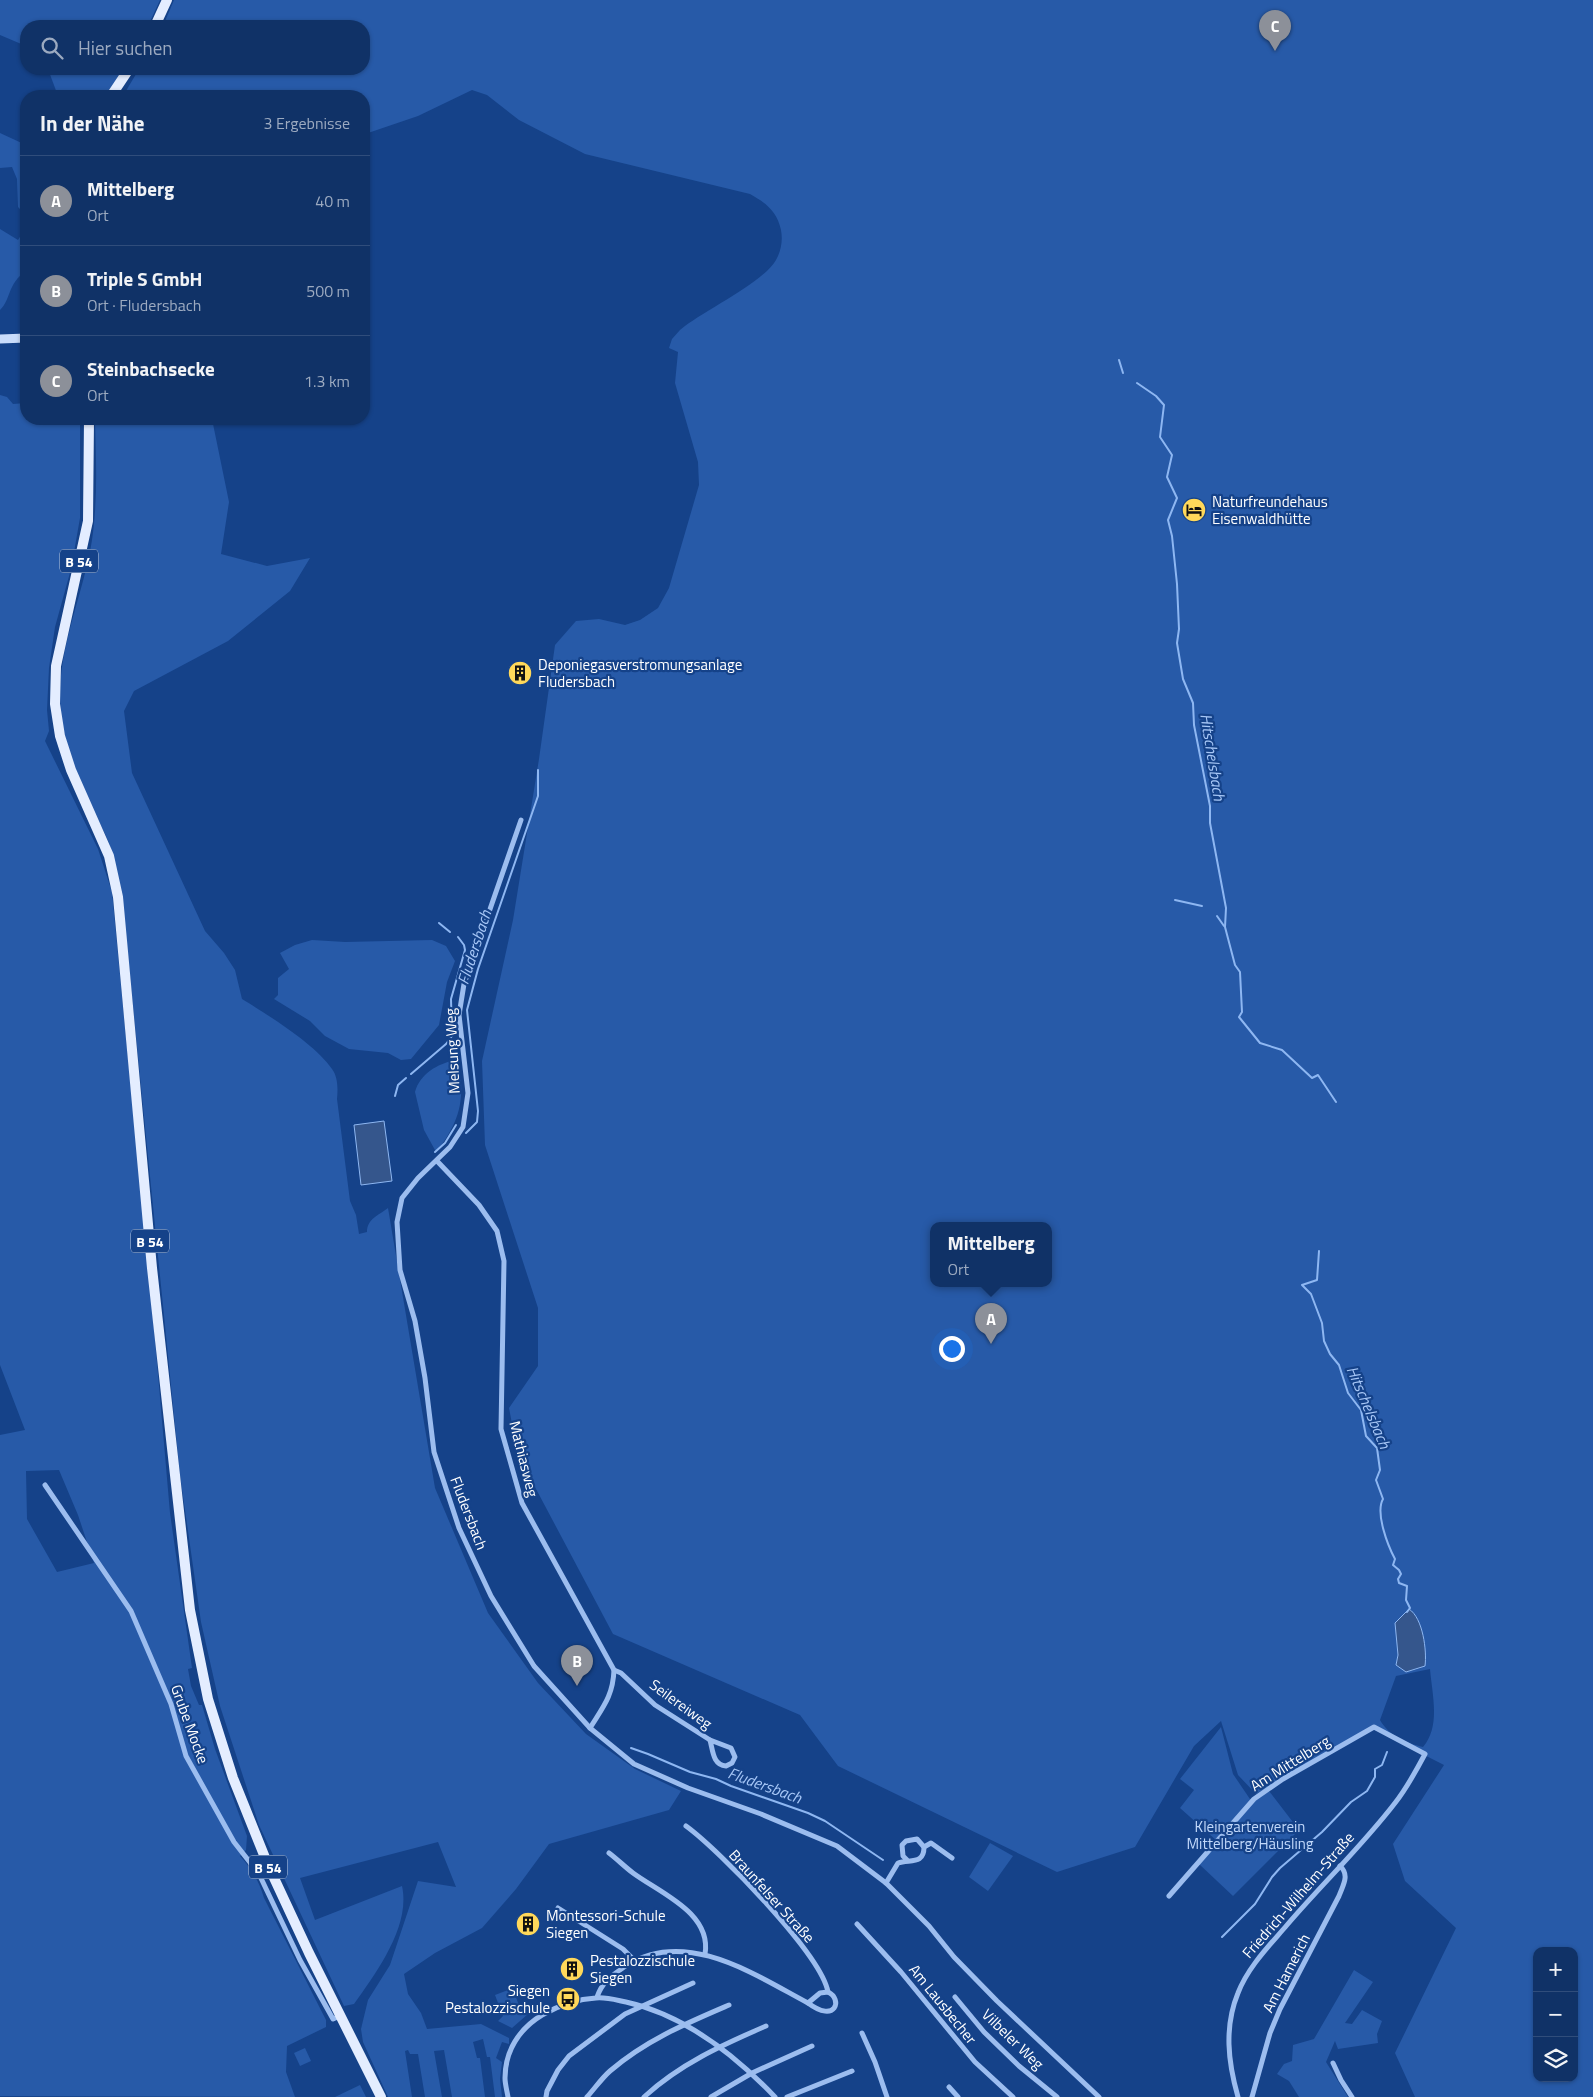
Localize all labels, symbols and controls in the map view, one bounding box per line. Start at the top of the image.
pin: C [1259,10,1291,51]
search box [20,20,370,75]
text: Hier suchen [78,33,173,62]
icon: search [38,34,66,62]
text: In der Nähe [40,107,145,139]
text: 3 Ergebnisse [263,111,350,135]
text: Mittelberg [87,174,174,203]
text: A [51,189,61,213]
text: 40 m [315,189,350,213]
text: Ort [87,203,109,227]
text: Triple S GmbH [87,264,202,293]
text: B [51,279,61,303]
text: 500 m [306,279,350,303]
text: Ort · Fludersbach [87,293,201,317]
text: Steinbachsecke [87,354,215,383]
text: C [52,369,60,393]
text: 1.3 km [304,369,350,393]
text: Ort [87,383,109,407]
place label: Naturfreundehaus Eisenwaldhütte [1212,490,1328,530]
hotel icon: Naturfreundehaus Eisenwaldhütte [1181,497,1207,523]
road number: B 54 [60,550,98,572]
place label: Deponiegasverstromungsanlage Fludersbach [538,653,742,693]
building icon: Deponiegasverstromungsanlage Fludersbach [507,660,533,686]
water label: Hitschelsbach [1194,712,1232,803]
water label: Fludersbach [451,906,498,987]
street label: Melsung Weg [438,1007,466,1094]
popup [930,1222,1052,1287]
text: Mittelberg [947,1228,1035,1257]
road number: B 54 [131,1230,169,1252]
text: Ort [947,1257,969,1281]
pin: A [975,1303,1007,1344]
your location [939,1336,965,1362]
water label: Hitschelsbach [1341,1362,1398,1453]
street label: Mathiasweg [503,1418,545,1500]
street label: Fludersbach [444,1473,494,1553]
pin: B [561,1645,593,1686]
street label: Seilereiweg [645,1673,717,1735]
street label: Grube Mocke [165,1681,215,1767]
street label: Am Mittelberg [1246,1729,1335,1797]
water label: Fludersbach [725,1761,806,1810]
park label: Kleingartenverein Mittelberg/Häusling [1187,1815,1314,1855]
street label: Friedrich-Wilhelm-Straße [1237,1827,1359,1963]
street label: Braunfelser Straße [724,1844,820,1948]
road number: B 54 [249,1855,287,1878]
place label: Montessori-Schule Siegen [546,1904,666,1944]
building icon: Montessori-Schule Siegen [515,1911,541,1937]
street label: Am Hamerich [1256,1930,1316,2016]
map controls [1533,1947,1578,2082]
button: + [1533,1947,1578,1992]
place label: Pestalozzischule Siegen [590,1949,695,1989]
building icon: Pestalozzischule Siegen [559,1956,585,1982]
street label: Am Lausbecher [903,1959,983,2049]
place label: Siegen Pestalozzischule [445,1979,550,2019]
bus stop icon: Siegen Pestalozzischule [555,1986,581,2012]
button: − [1533,1992,1578,2037]
street label: Vilbeler Weg [977,2003,1050,2075]
button: layers [1533,2037,1578,2082]

